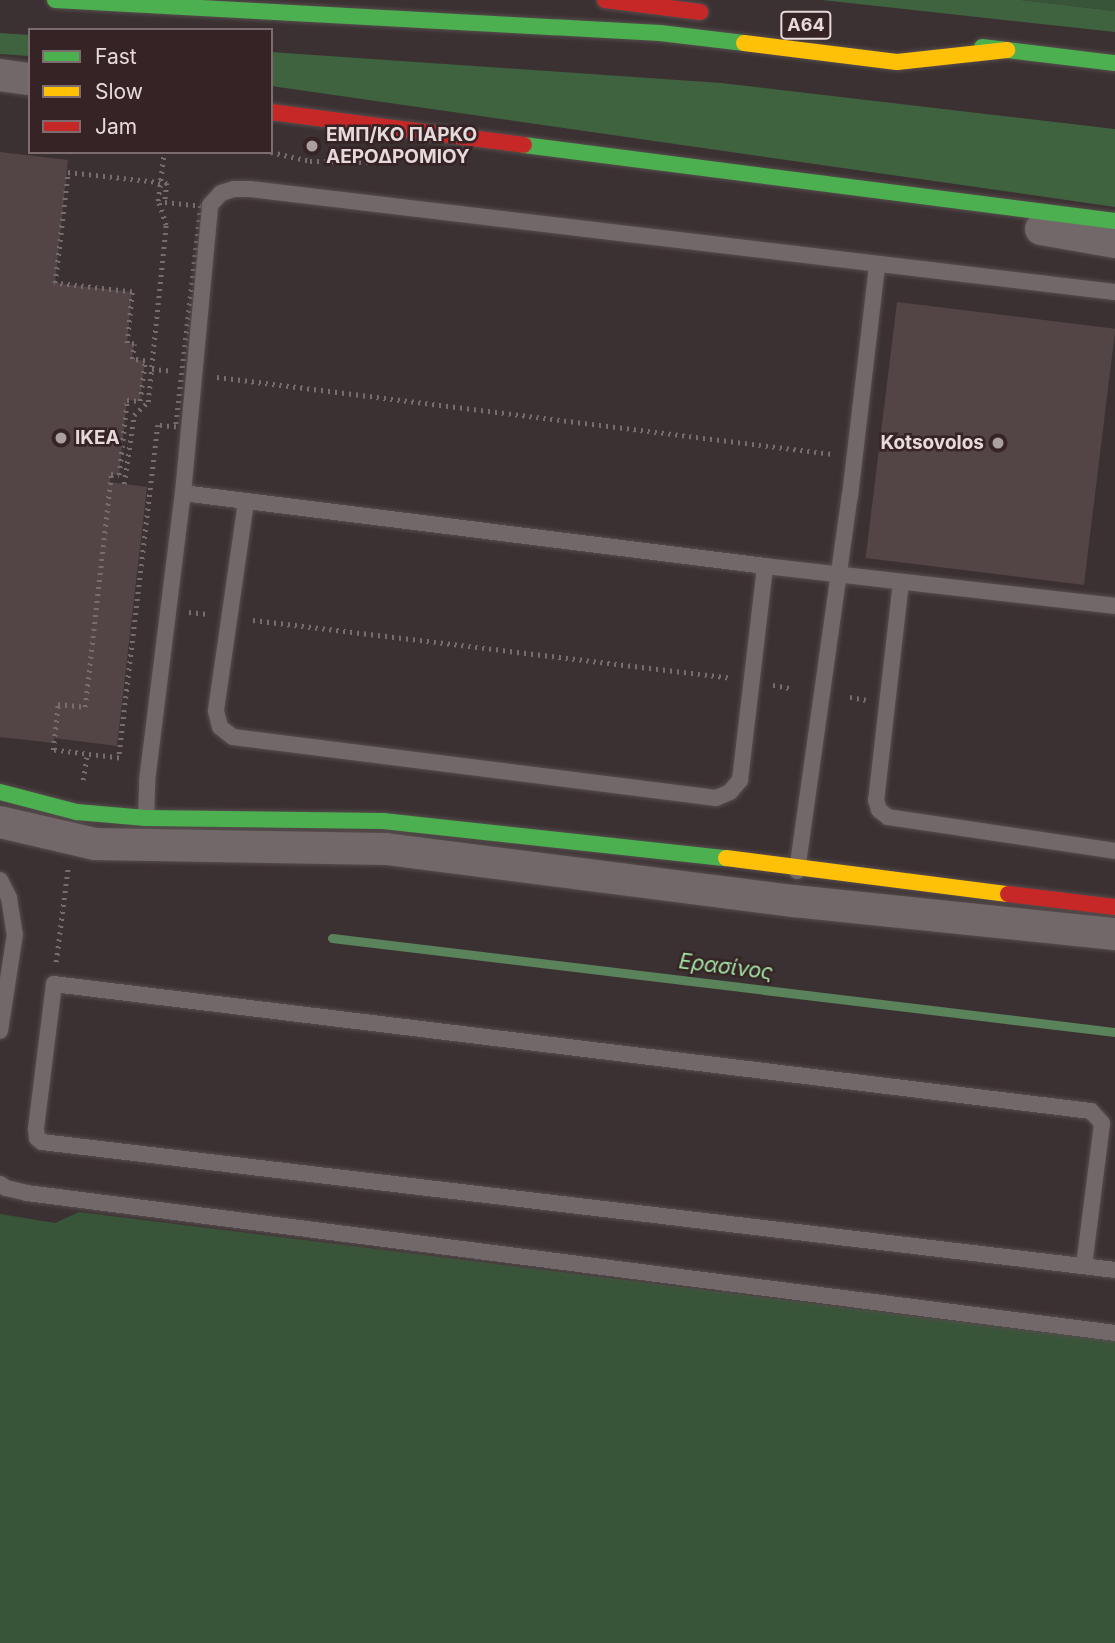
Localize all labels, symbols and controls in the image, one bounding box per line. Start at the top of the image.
road number: Α64 [780,10,832,40]
legend [28,28,273,154]
text: Fast [95,44,137,69]
text: Slow [95,79,143,104]
text: Jam [95,114,137,139]
place label: ΕΜΠ/ΚΟ ΠΑΡΚΟ ΑΕΡΟΔΡΟΜΙΟΥ [326,124,477,168]
marker: ΕΜΠ/ΚΟ ΠΑΡΚΟ ΑΕΡΟΔΡΟΜΙΟΥ [304,138,320,154]
place label: IKEA [75,427,120,449]
marker: IKEA [53,430,69,446]
place label: Kotsovolos [881,432,984,454]
marker: Kotsovolos [990,435,1006,451]
water label: Ερασίνος [677,949,775,985]

